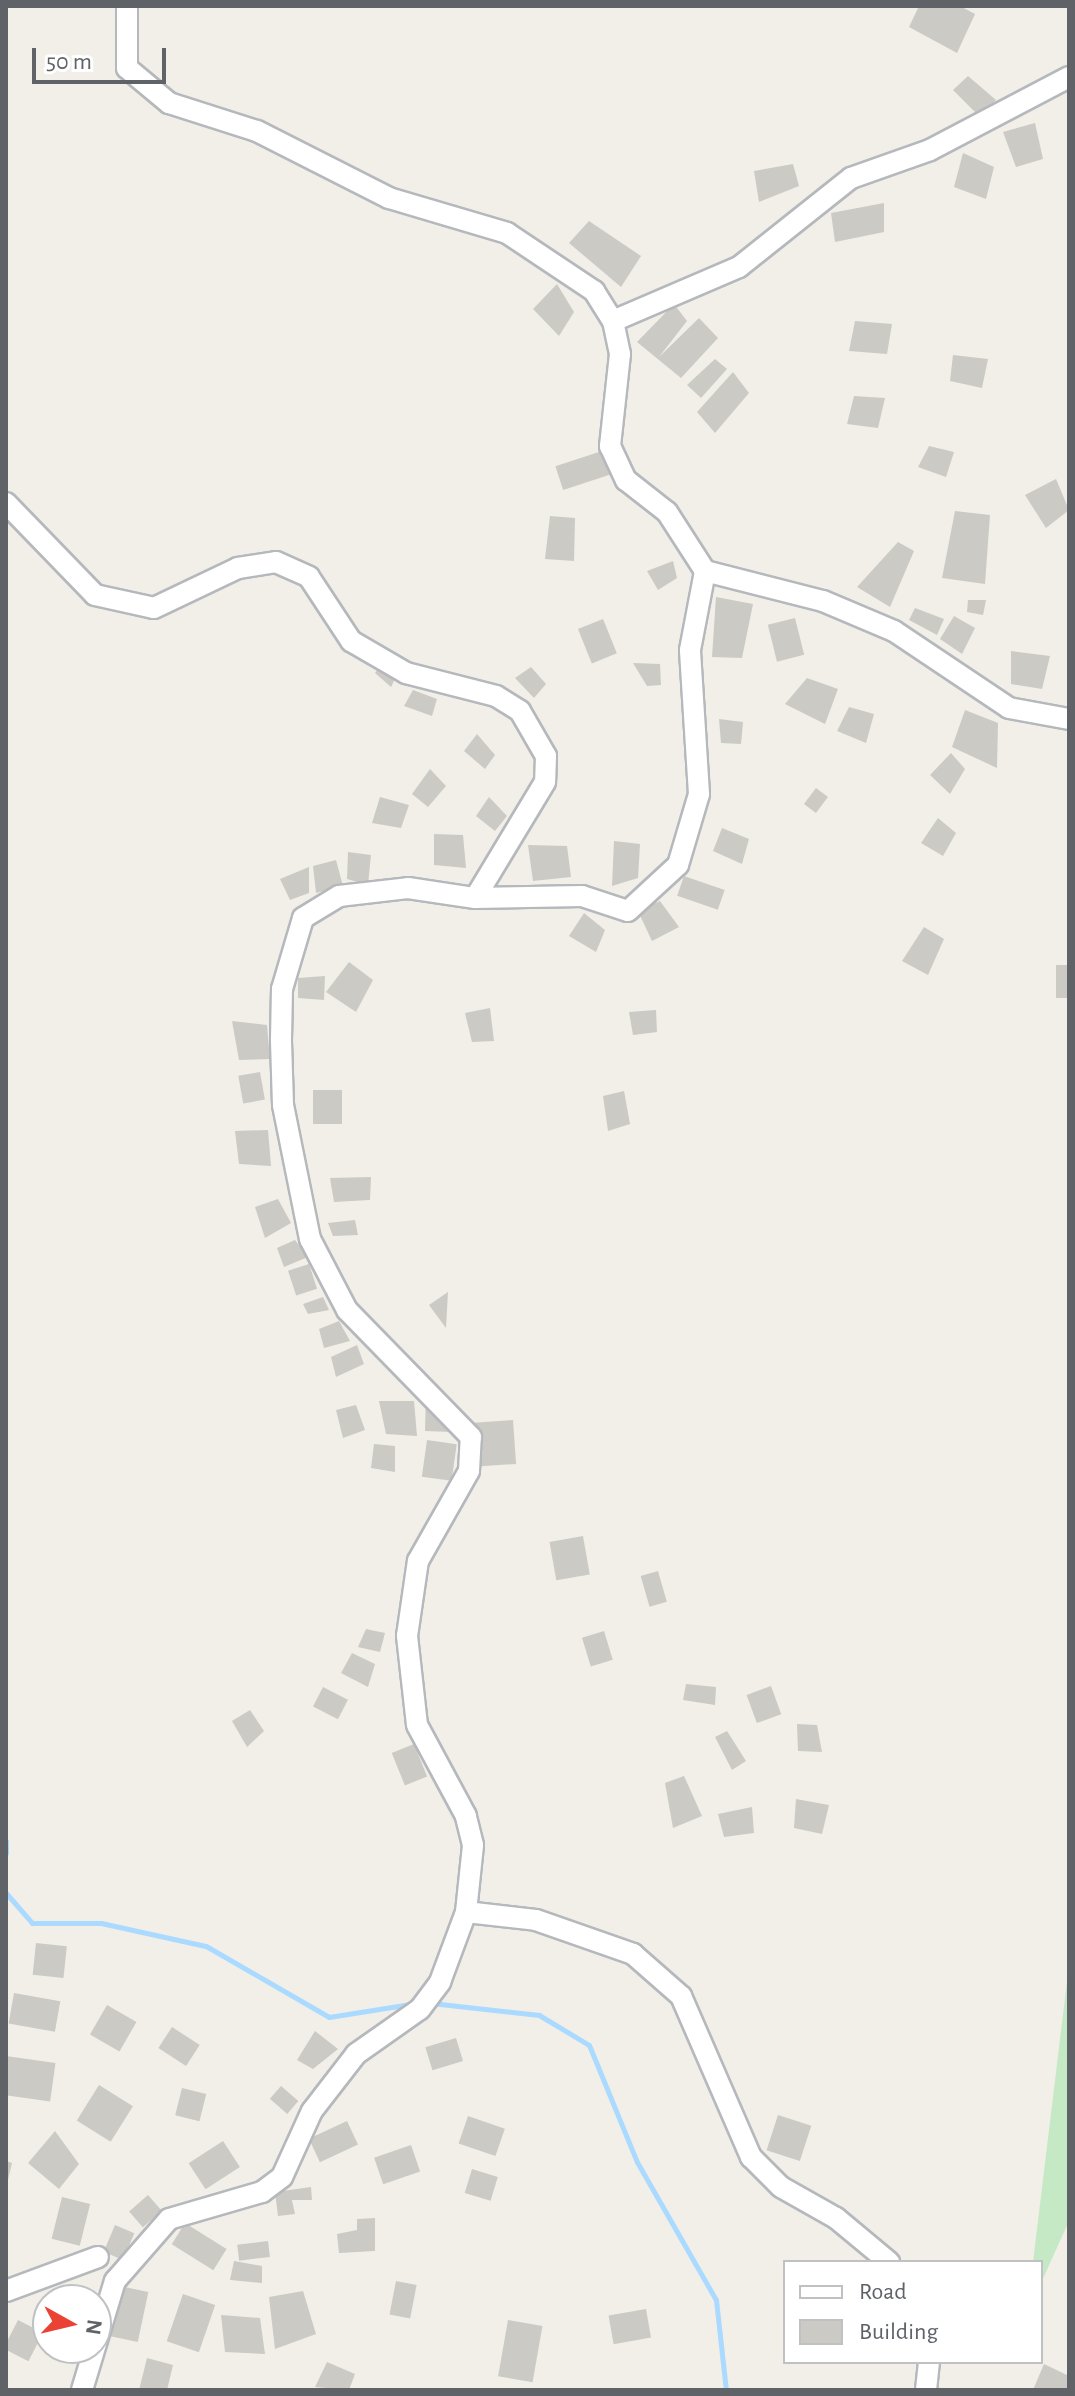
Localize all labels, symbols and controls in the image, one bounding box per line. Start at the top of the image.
scale bar [36,32,170,82]
text: 50 m [46,50,92,74]
legend [783,2260,1043,2364]
text: Road [859,2280,907,2304]
north arrow [32,2284,112,2364]
text: N [82,2318,106,2336]
text: Building [859,2320,938,2344]

